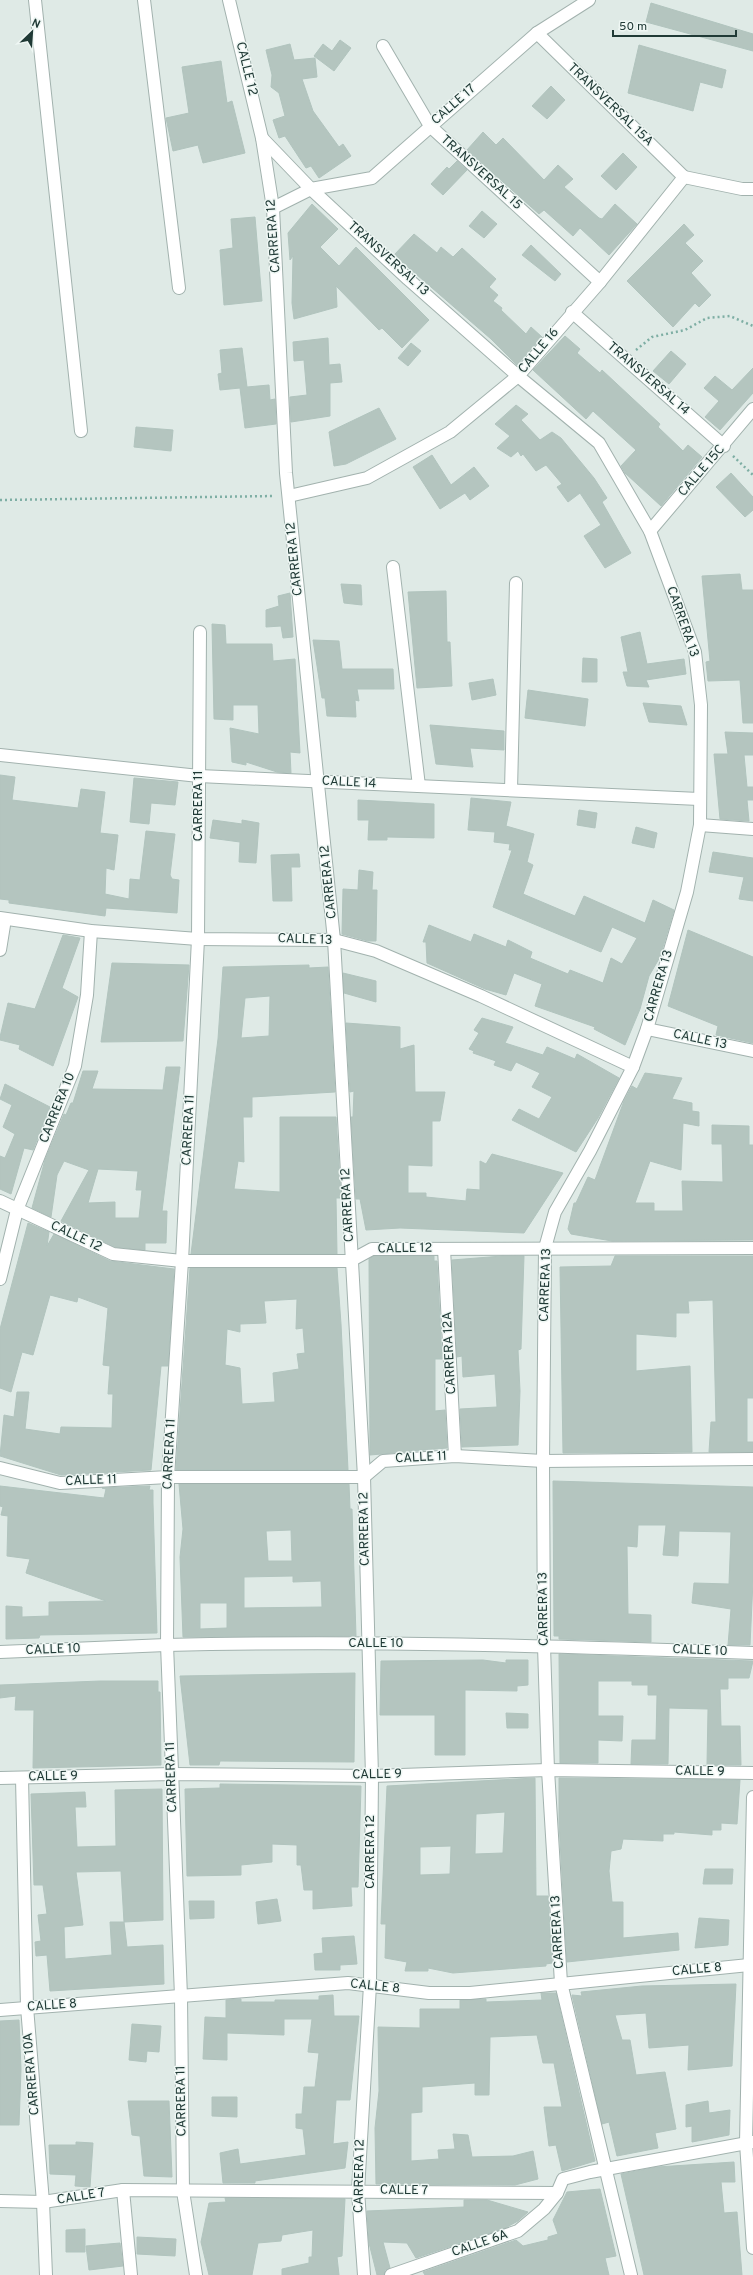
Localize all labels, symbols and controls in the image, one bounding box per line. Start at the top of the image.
north arrow [12,12,52,52]
scale bar [613,12,736,38]
text: N [29,16,42,32]
text: 50 m [619,19,647,35]
street label: CALLE 12 [232,40,260,98]
street label: TRANSVERSAL 15A [564,60,656,150]
street label: CALLE 17 [428,81,480,129]
street label: TRANSVERSAL 15 [437,132,525,214]
street label: CARRERA 12 [263,198,285,274]
street label: TRANSVERSAL 13 [344,218,432,300]
street label: CALLE 16 [515,325,563,377]
street label: TRANSVERSAL 14 [604,339,692,419]
street label: CALLE 15C [675,442,729,500]
street label: CARRERA 12 [283,521,307,597]
street label: CARRERA 13 [662,584,702,660]
street label: CARRERA 11 [191,770,207,842]
street label: CALLE 14 [321,774,377,792]
street label: CARRERA 12 [317,844,341,920]
street label: CALLE 13 [277,931,333,949]
street label: CARRERA 13 [641,948,677,1024]
street label: CALLE 13 [672,1026,728,1054]
street label: CARRERA 10 [37,1070,79,1146]
street label: CARRERA 11 [179,1094,199,1166]
street label: CARRERA 12 [338,1167,358,1242]
street label: CALLE 12 [48,1218,104,1256]
street label: CALLE 12 [377,1241,433,1257]
street label: CARRERA 13 [537,1248,555,1322]
street label: CARRERA 12A [440,1311,460,1395]
street label: CARRERA 11 [160,1418,180,1490]
street label: CALLE 11 [395,1449,447,1467]
street label: CALLE 11 [65,1472,117,1490]
street label: CARRERA 12 [356,1492,374,1566]
street label: CARRERA 13 [535,1572,553,1646]
street label: CALLE 10 [348,1636,404,1652]
street label: CALLE 10 [25,1641,81,1659]
street label: CALLE 10 [672,1642,728,1660]
street label: CARRERA 11 [163,1741,181,1813]
street label: CALLE 9 [675,1764,725,1780]
street label: CALLE 9 [352,1767,402,1783]
street label: CALLE 9 [28,1769,78,1785]
street label: CARRERA 12 [363,1815,379,1889]
street label: CARRERA 13 [548,1895,568,1969]
street label: CALLE 8 [671,1960,723,1980]
street label: CALLE 8 [349,1976,401,1998]
street label: CALLE 8 [26,1996,78,2016]
street label: CARRERA 10A [20,2032,44,2116]
street label: CARRERA 11 [173,2065,191,2137]
street label: CARRERA 12 [351,2139,369,2213]
street label: CALLE 7 [380,2183,429,2199]
street label: CALLE 7 [56,2185,106,2209]
street label: CALLE 6A [450,2227,510,2261]

